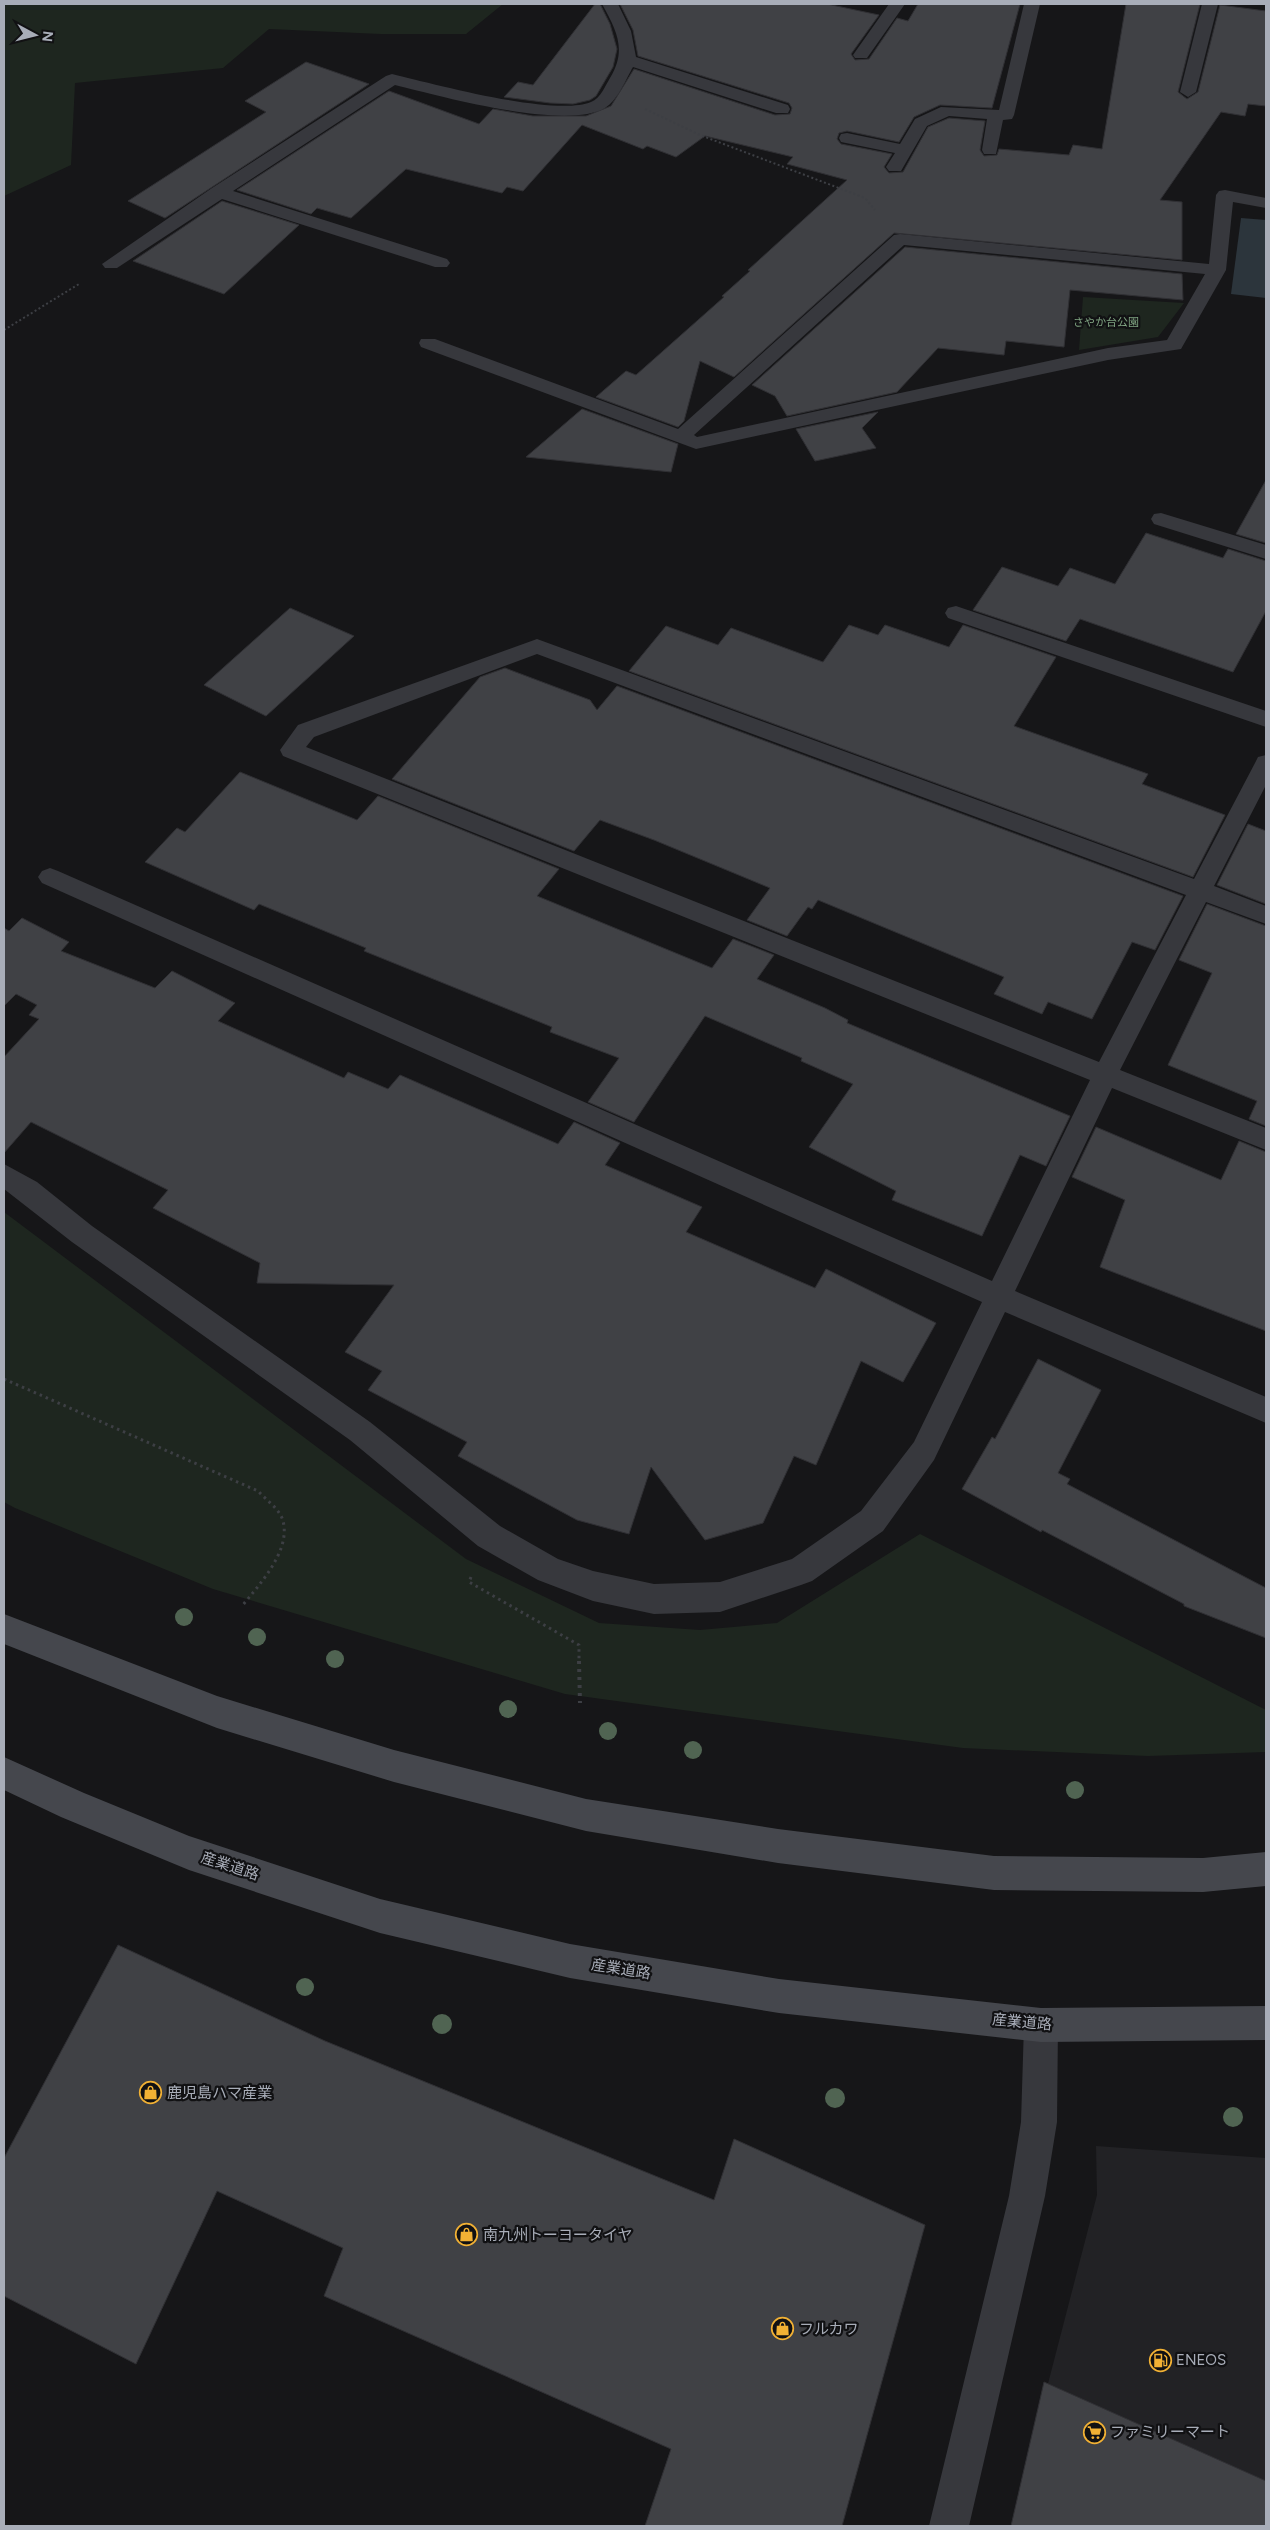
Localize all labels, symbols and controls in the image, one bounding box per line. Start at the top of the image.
north arrow [10,10,60,60]
text: N [38,30,57,43]
park label: さやか台公園 [1073,316,1139,329]
street label: 産業道路 [199,1848,261,1884]
street label: 産業道路 [590,1955,652,1983]
street label: 産業道路 [991,2010,1053,2034]
shop icon: 鹿児島ハマ産業 [139,2081,163,2105]
place label: 鹿児島ハマ産業 [167,2084,272,2102]
shop icon: 南九州トーヨータイヤ [455,2223,479,2247]
place label: 南九州トーヨータイヤ [483,2226,633,2244]
shop icon: フルカワ [771,2317,795,2341]
place label: フルカワ [799,2320,859,2338]
fuel station icon: ENEOS [1148,2348,1172,2372]
place label: ENEOS [1176,2351,1226,2369]
supermarket icon: ファミリーマート [1082,2420,1106,2444]
place label: ファミリーマート [1110,2423,1230,2441]

